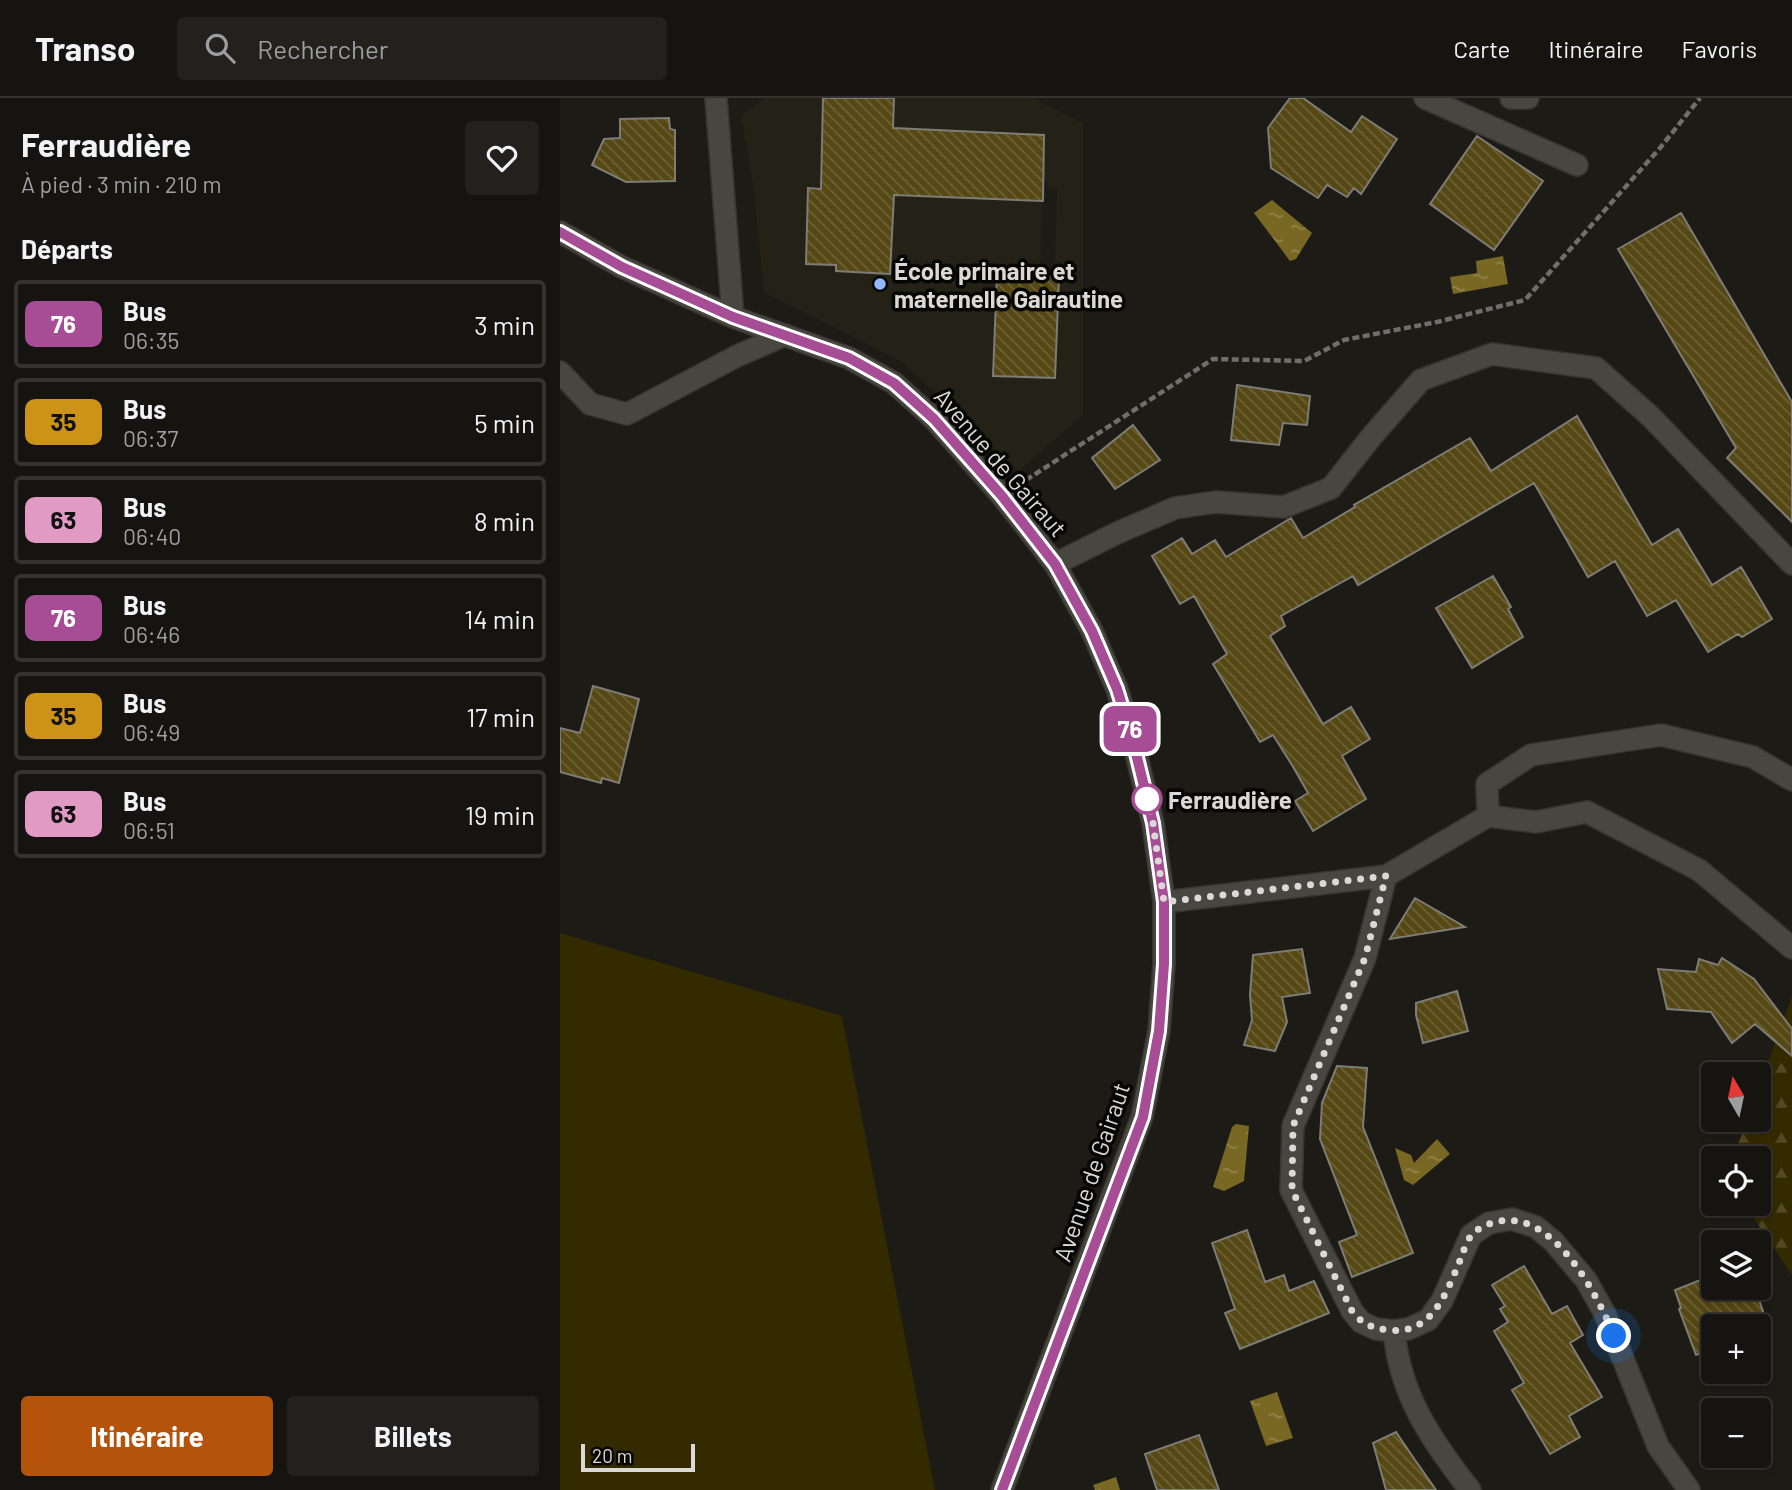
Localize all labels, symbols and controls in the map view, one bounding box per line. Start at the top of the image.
search box [177,17,667,80]
text: Transo [35,28,135,68]
icon: search [201,29,239,67]
text: Rechercher [257,33,388,64]
text: Carte [1454,34,1510,63]
text: Itinéraire [1548,34,1644,63]
text: Favoris [1682,34,1757,63]
button: heart [465,121,539,195]
text: Ferraudière [21,124,191,164]
text: À pied · 3 min · 210 m [21,170,221,198]
text: Départs [21,233,113,264]
place label: École primaire et maternelle Gairautine [894,256,1123,313]
marker: École primaire et maternelle Gairautine [872,276,888,292]
text: Bus [123,295,166,326]
text: 76 [51,309,76,338]
text: 3 min [474,309,535,340]
text: 06:35 [123,326,179,354]
street label: Avenue de Gairaut [929,382,1073,542]
text: Bus [123,393,166,424]
text: 35 [51,407,76,436]
text: 5 min [474,407,535,438]
text: 06:37 [123,424,178,452]
text: Bus [123,491,166,522]
text: 63 [51,505,76,534]
text: 8 min [474,505,535,536]
text: 06:40 [123,522,181,550]
text: Bus [123,589,166,620]
text: 76 [51,603,76,632]
text: 14 min [464,603,535,634]
text: 06:46 [123,620,180,648]
text: Bus [123,687,166,718]
text: 35 [51,701,76,730]
text: 17 min [466,701,535,732]
line badge: 76 [1098,706,1162,752]
text: 76 [1118,714,1142,743]
text: 06:49 [123,718,180,746]
marker: Ferraudière [1132,784,1162,814]
text: Bus [123,785,166,816]
place label: Ferraudière [1168,785,1292,814]
text: 63 [51,799,76,828]
text: 19 min [465,799,535,830]
text: 06:51 [123,816,175,844]
north arrow [1701,1062,1771,1132]
map controls [1701,1062,1771,1468]
street label: Avenue de Gairaut [1047,1079,1135,1265]
button: locate [1701,1146,1771,1216]
button: layers [1701,1230,1771,1300]
button: + [1701,1314,1771,1384]
your location [1596,1318,1631,1353]
button: Itinéraire [21,1396,273,1476]
button: Billets [287,1396,539,1476]
button: − [1701,1398,1771,1468]
scale bar [581,1441,695,1473]
text: 20 m [592,1444,632,1467]

